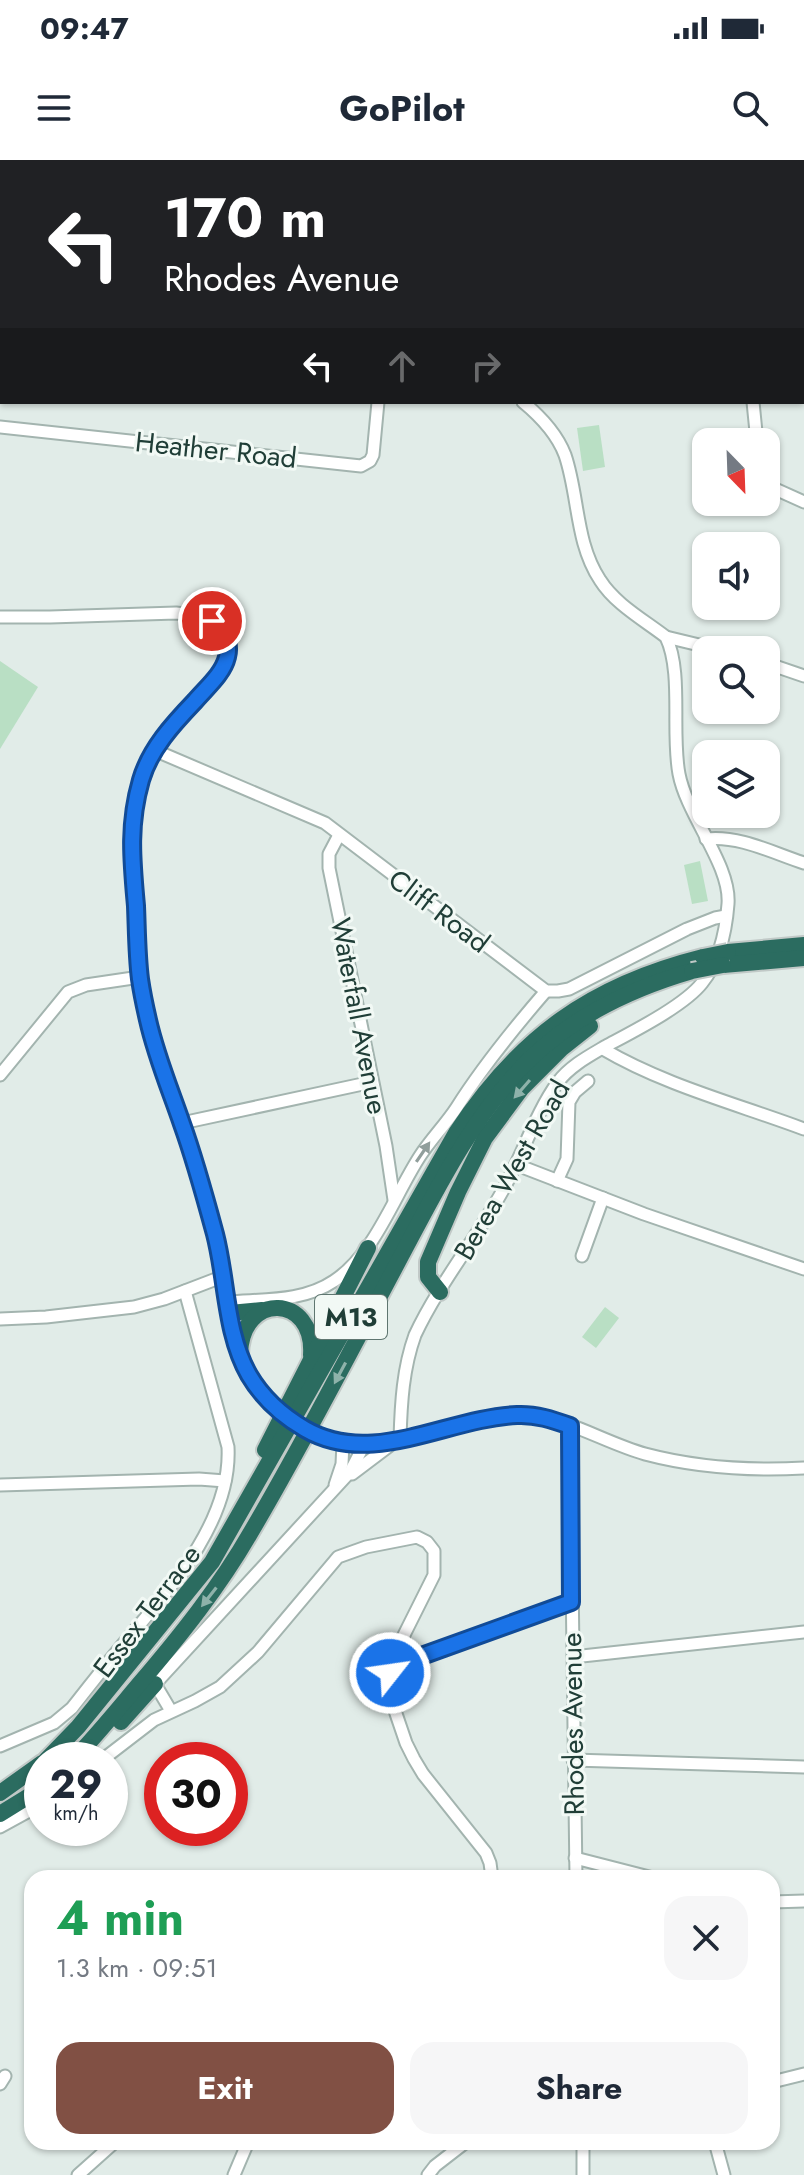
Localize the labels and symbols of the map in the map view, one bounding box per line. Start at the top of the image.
street label: Heather Road [133,421,299,479]
north arrow [692,428,780,516]
pin [178,587,246,655]
street label: Cliff Road [380,859,498,963]
street label: Waterfall Avenue [320,914,398,1118]
street label: Berea West Road [444,1072,580,1268]
one-way arrow [514,1078,531,1098]
one-way arrow [415,1142,430,1163]
road number: M13 [315,1295,387,1339]
one-way arrow [333,1361,346,1384]
street label: Essex Terrace [83,1536,211,1686]
one-way arrow [202,1587,218,1607]
position arrow [348,1631,432,1715]
street label: Rhodes Avenue [551,1632,595,1816]
speed limit sign: 30 [144,1742,248,1846]

